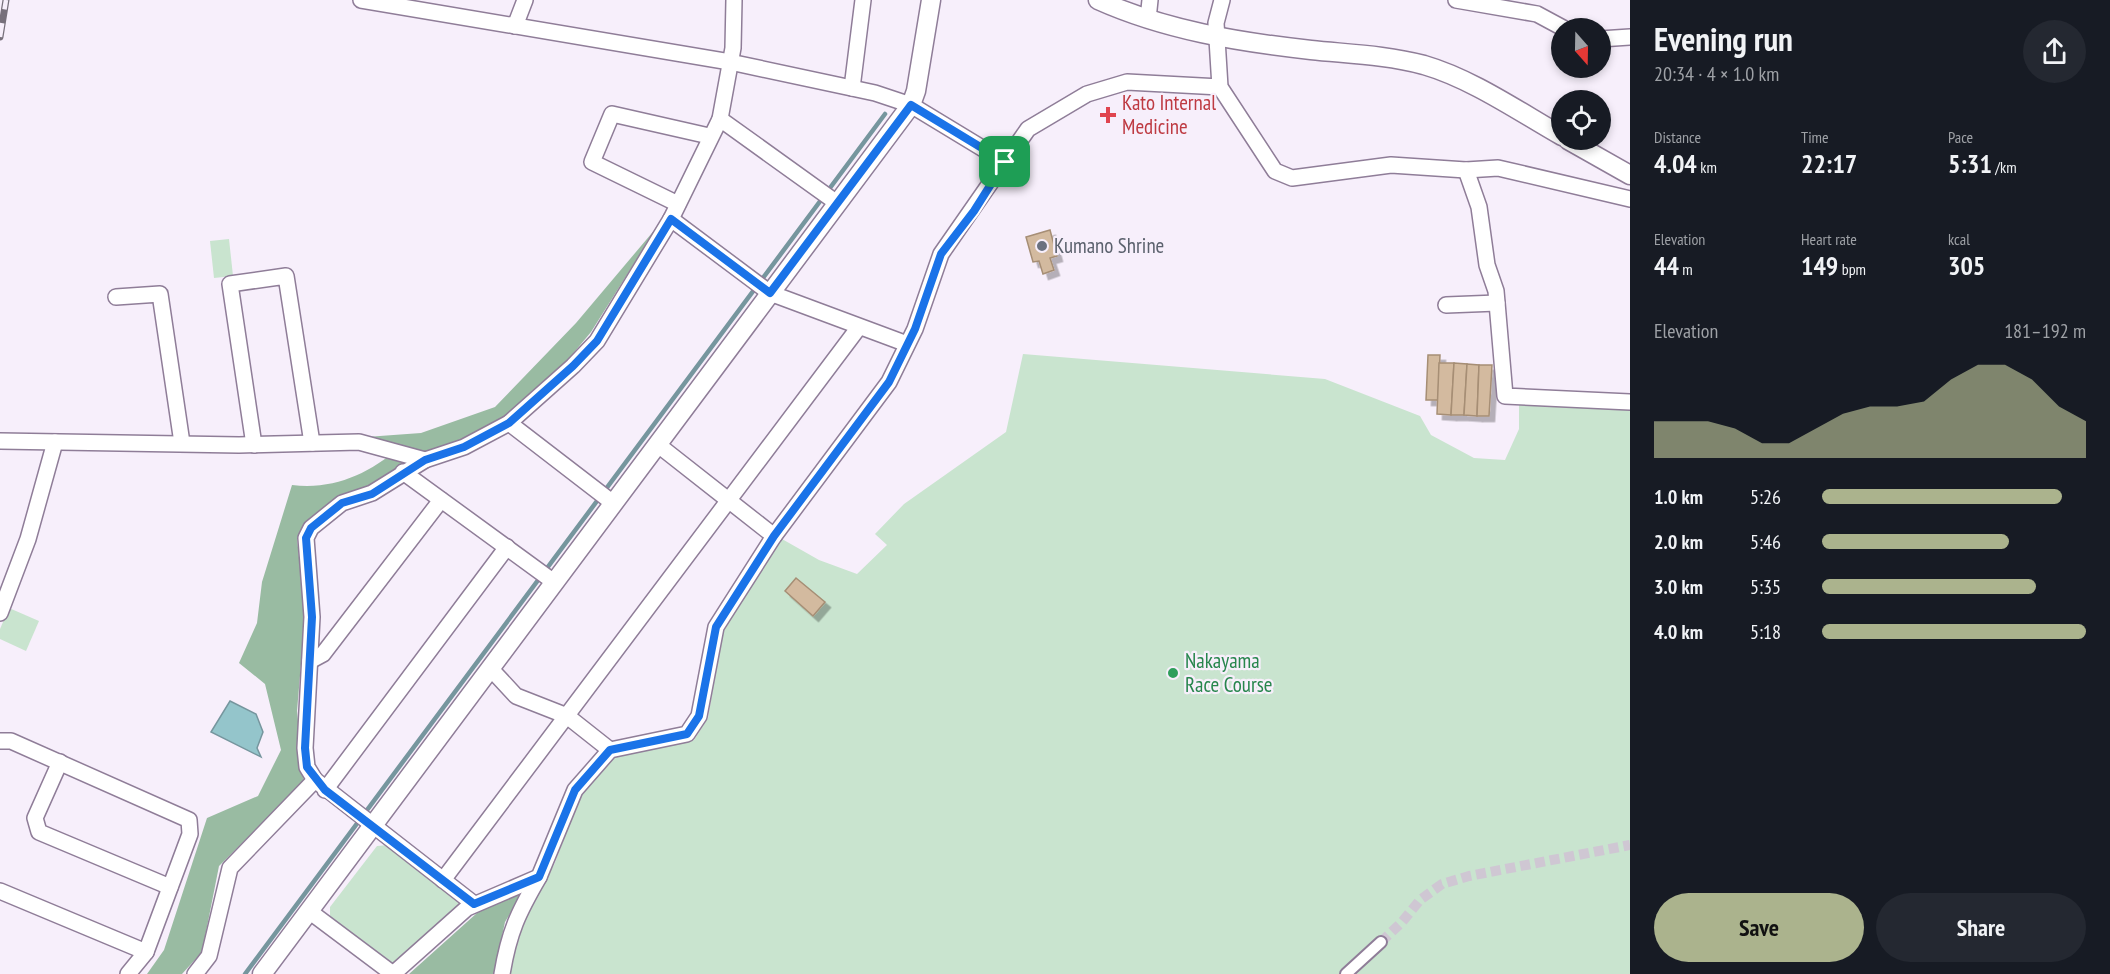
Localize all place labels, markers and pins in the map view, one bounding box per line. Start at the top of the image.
place label: Kato Internal Medicine [1122,89,1216,140]
marker: Kato Internal Medicine [1099,106,1117,124]
pin [979,136,1030,187]
place label: Kumano Shrine [1054,232,1164,259]
marker: Kumano Shrine [1035,239,1049,253]
place label: Nakayama Race Course [1185,647,1272,698]
marker: Nakayama Race Course [1166,666,1180,680]

